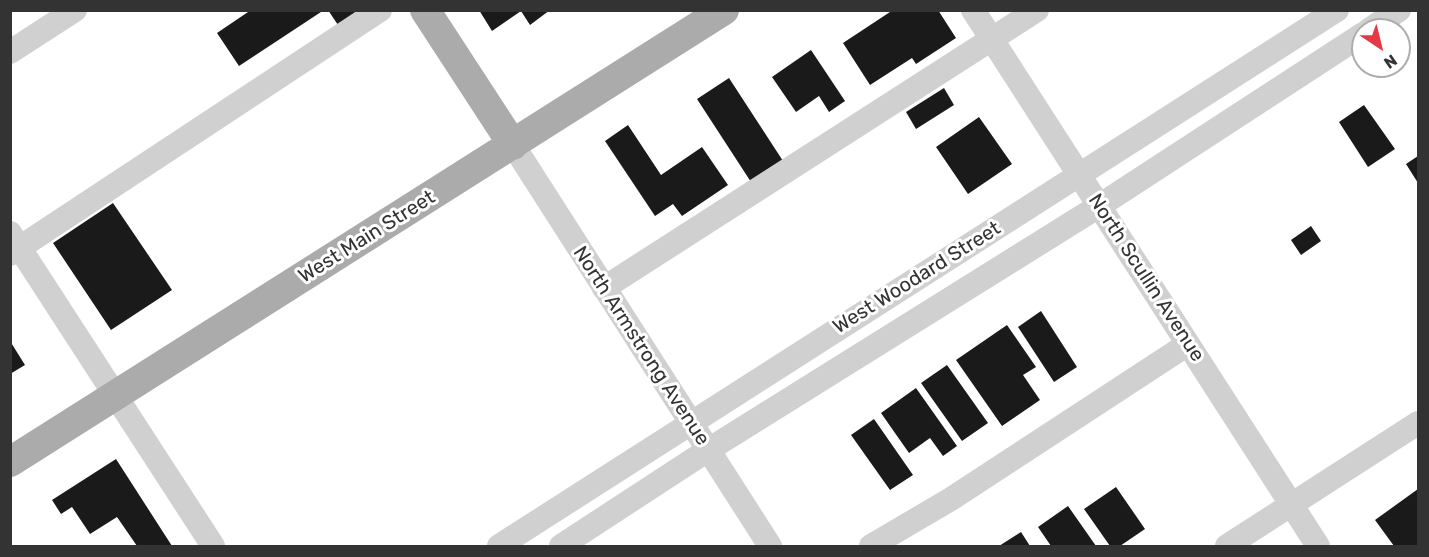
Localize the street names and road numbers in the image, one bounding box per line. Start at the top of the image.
street label: West Main Street [294,185,440,289]
street label: North Scullin Avenue [1083,190,1209,366]
street label: West Woodard Street [829,217,1005,339]
street label: North Armstrong Avenue [568,242,714,450]

